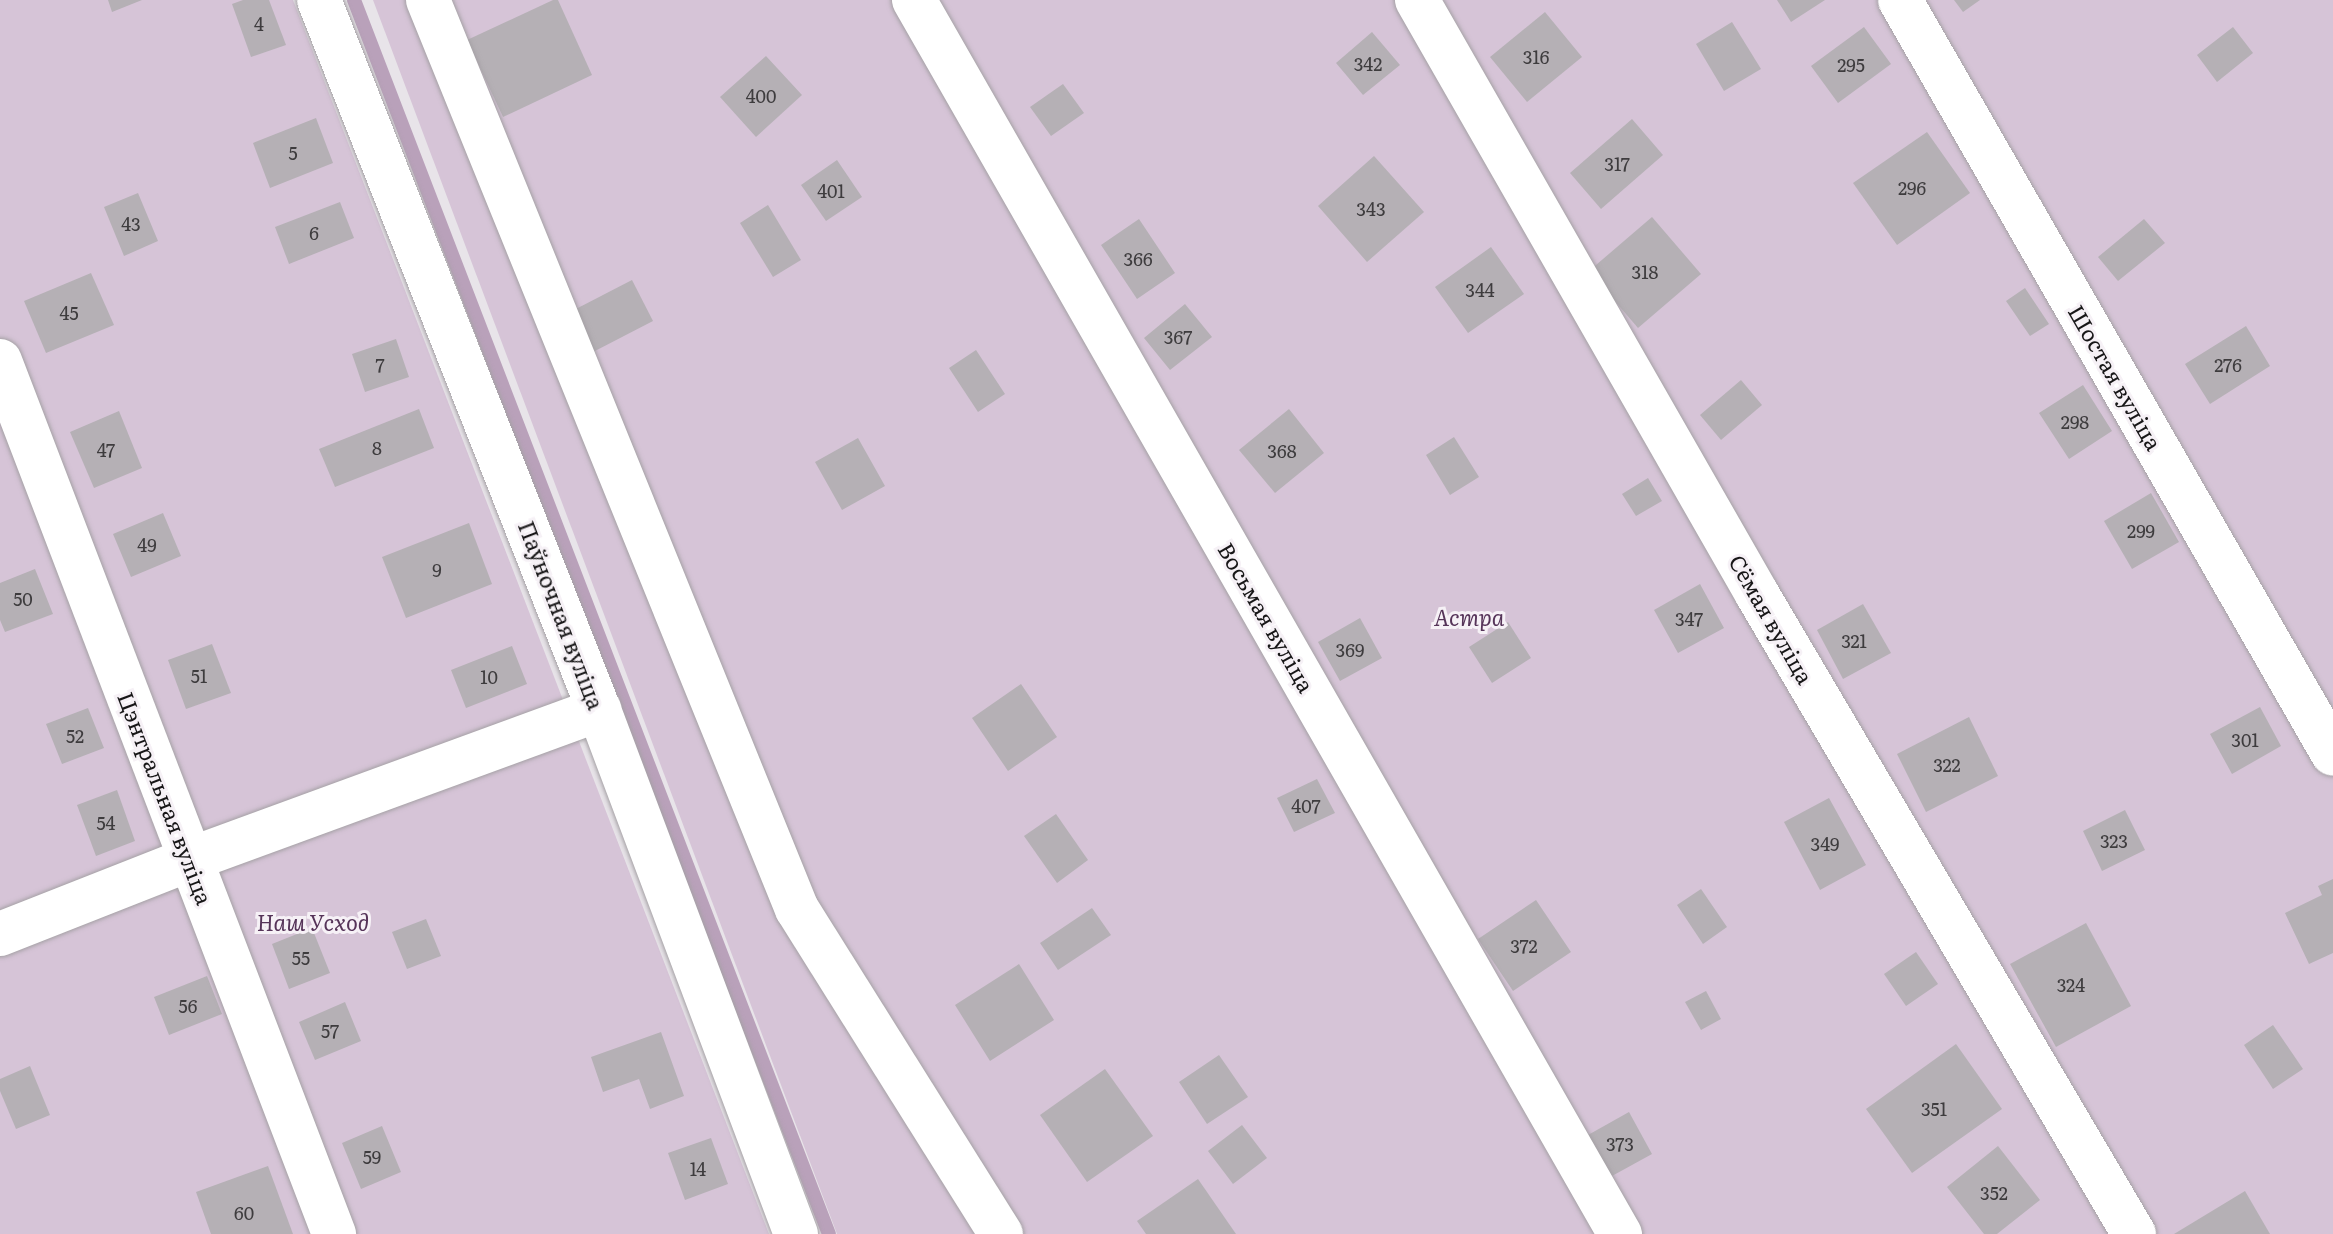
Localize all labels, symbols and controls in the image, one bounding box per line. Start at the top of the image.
house number: 4 [254,13,264,35]
house number: 316 [1523,46,1549,68]
house number: 342 [1354,53,1382,75]
house number: 295 [1837,54,1865,76]
house number: 400 [746,85,776,107]
house number: 5 [288,142,298,164]
house number: 317 [1604,153,1630,175]
house number: 296 [1898,177,1926,199]
house number: 401 [817,180,845,202]
house number: 343 [1356,198,1386,220]
house number: 43 [121,213,141,235]
house number: 6 [309,222,319,244]
house number: 366 [1123,248,1153,270]
house number: 318 [1632,261,1658,283]
house number: 344 [1465,279,1495,301]
street label: Шостая вуліца [2064,300,2168,454]
house number: 45 [59,302,79,324]
house number: 367 [1164,326,1192,348]
house number: 7 [375,354,385,376]
house number: 276 [2214,354,2242,376]
house number: 298 [2061,411,2089,433]
house number: 8 [372,437,382,459]
house number: 47 [97,439,115,461]
house number: 368 [1267,440,1297,462]
street label: Паўночная вуліца [514,517,610,713]
house number: 299 [2127,520,2155,542]
house number: 49 [137,534,157,556]
street label: Восьмая вуліца [1213,537,1321,697]
street label: Сёмая вуліца [1724,550,1820,688]
house number: 9 [432,559,442,581]
house number: 50 [13,588,33,610]
park label: Астра [1434,604,1504,630]
house number: 347 [1675,608,1703,630]
house number: 321 [1841,630,1867,652]
house number: 369 [1336,639,1364,661]
house number: 51 [191,665,207,687]
house number: 10 [480,666,498,688]
street label: Цэнтральная вуліца [113,688,219,908]
house number: 52 [66,725,84,747]
house number: 301 [2231,729,2259,751]
house number: 322 [1933,754,1961,776]
house number: 407 [1291,795,1321,817]
house number: 54 [96,812,116,834]
house number: 323 [2100,830,2128,852]
house number: 349 [1811,833,1839,855]
park label: Наш Усход [257,909,369,935]
house number: 372 [1510,935,1538,957]
house number: 55 [292,947,310,969]
house number: 324 [2057,974,2085,996]
house number: 56 [179,995,197,1017]
house number: 57 [321,1020,339,1042]
house number: 351 [1921,1098,1947,1120]
house number: 373 [1606,1133,1634,1155]
house number: 59 [363,1146,381,1168]
house number: 14 [690,1158,706,1180]
house number: 352 [1980,1182,2008,1204]
house number: 60 [234,1202,254,1224]

